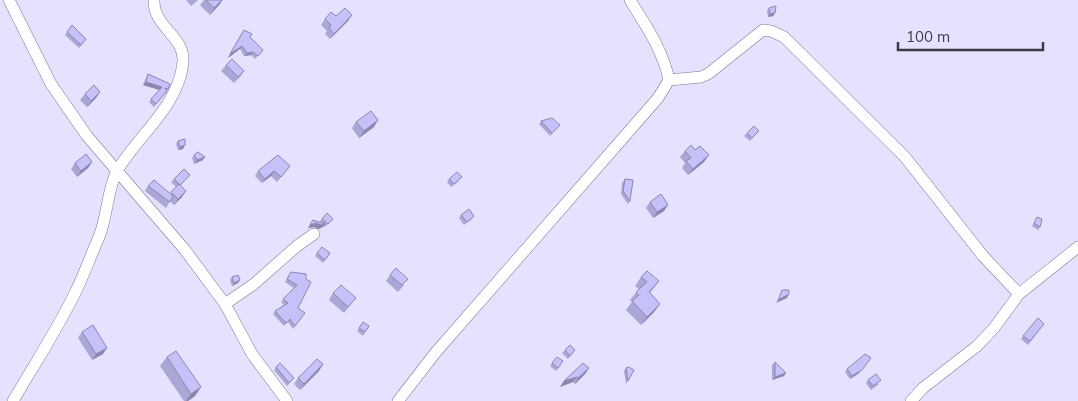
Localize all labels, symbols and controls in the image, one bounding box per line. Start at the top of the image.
scale bar [898,20,1043,52]
text: 100 m [906,27,950,46]

